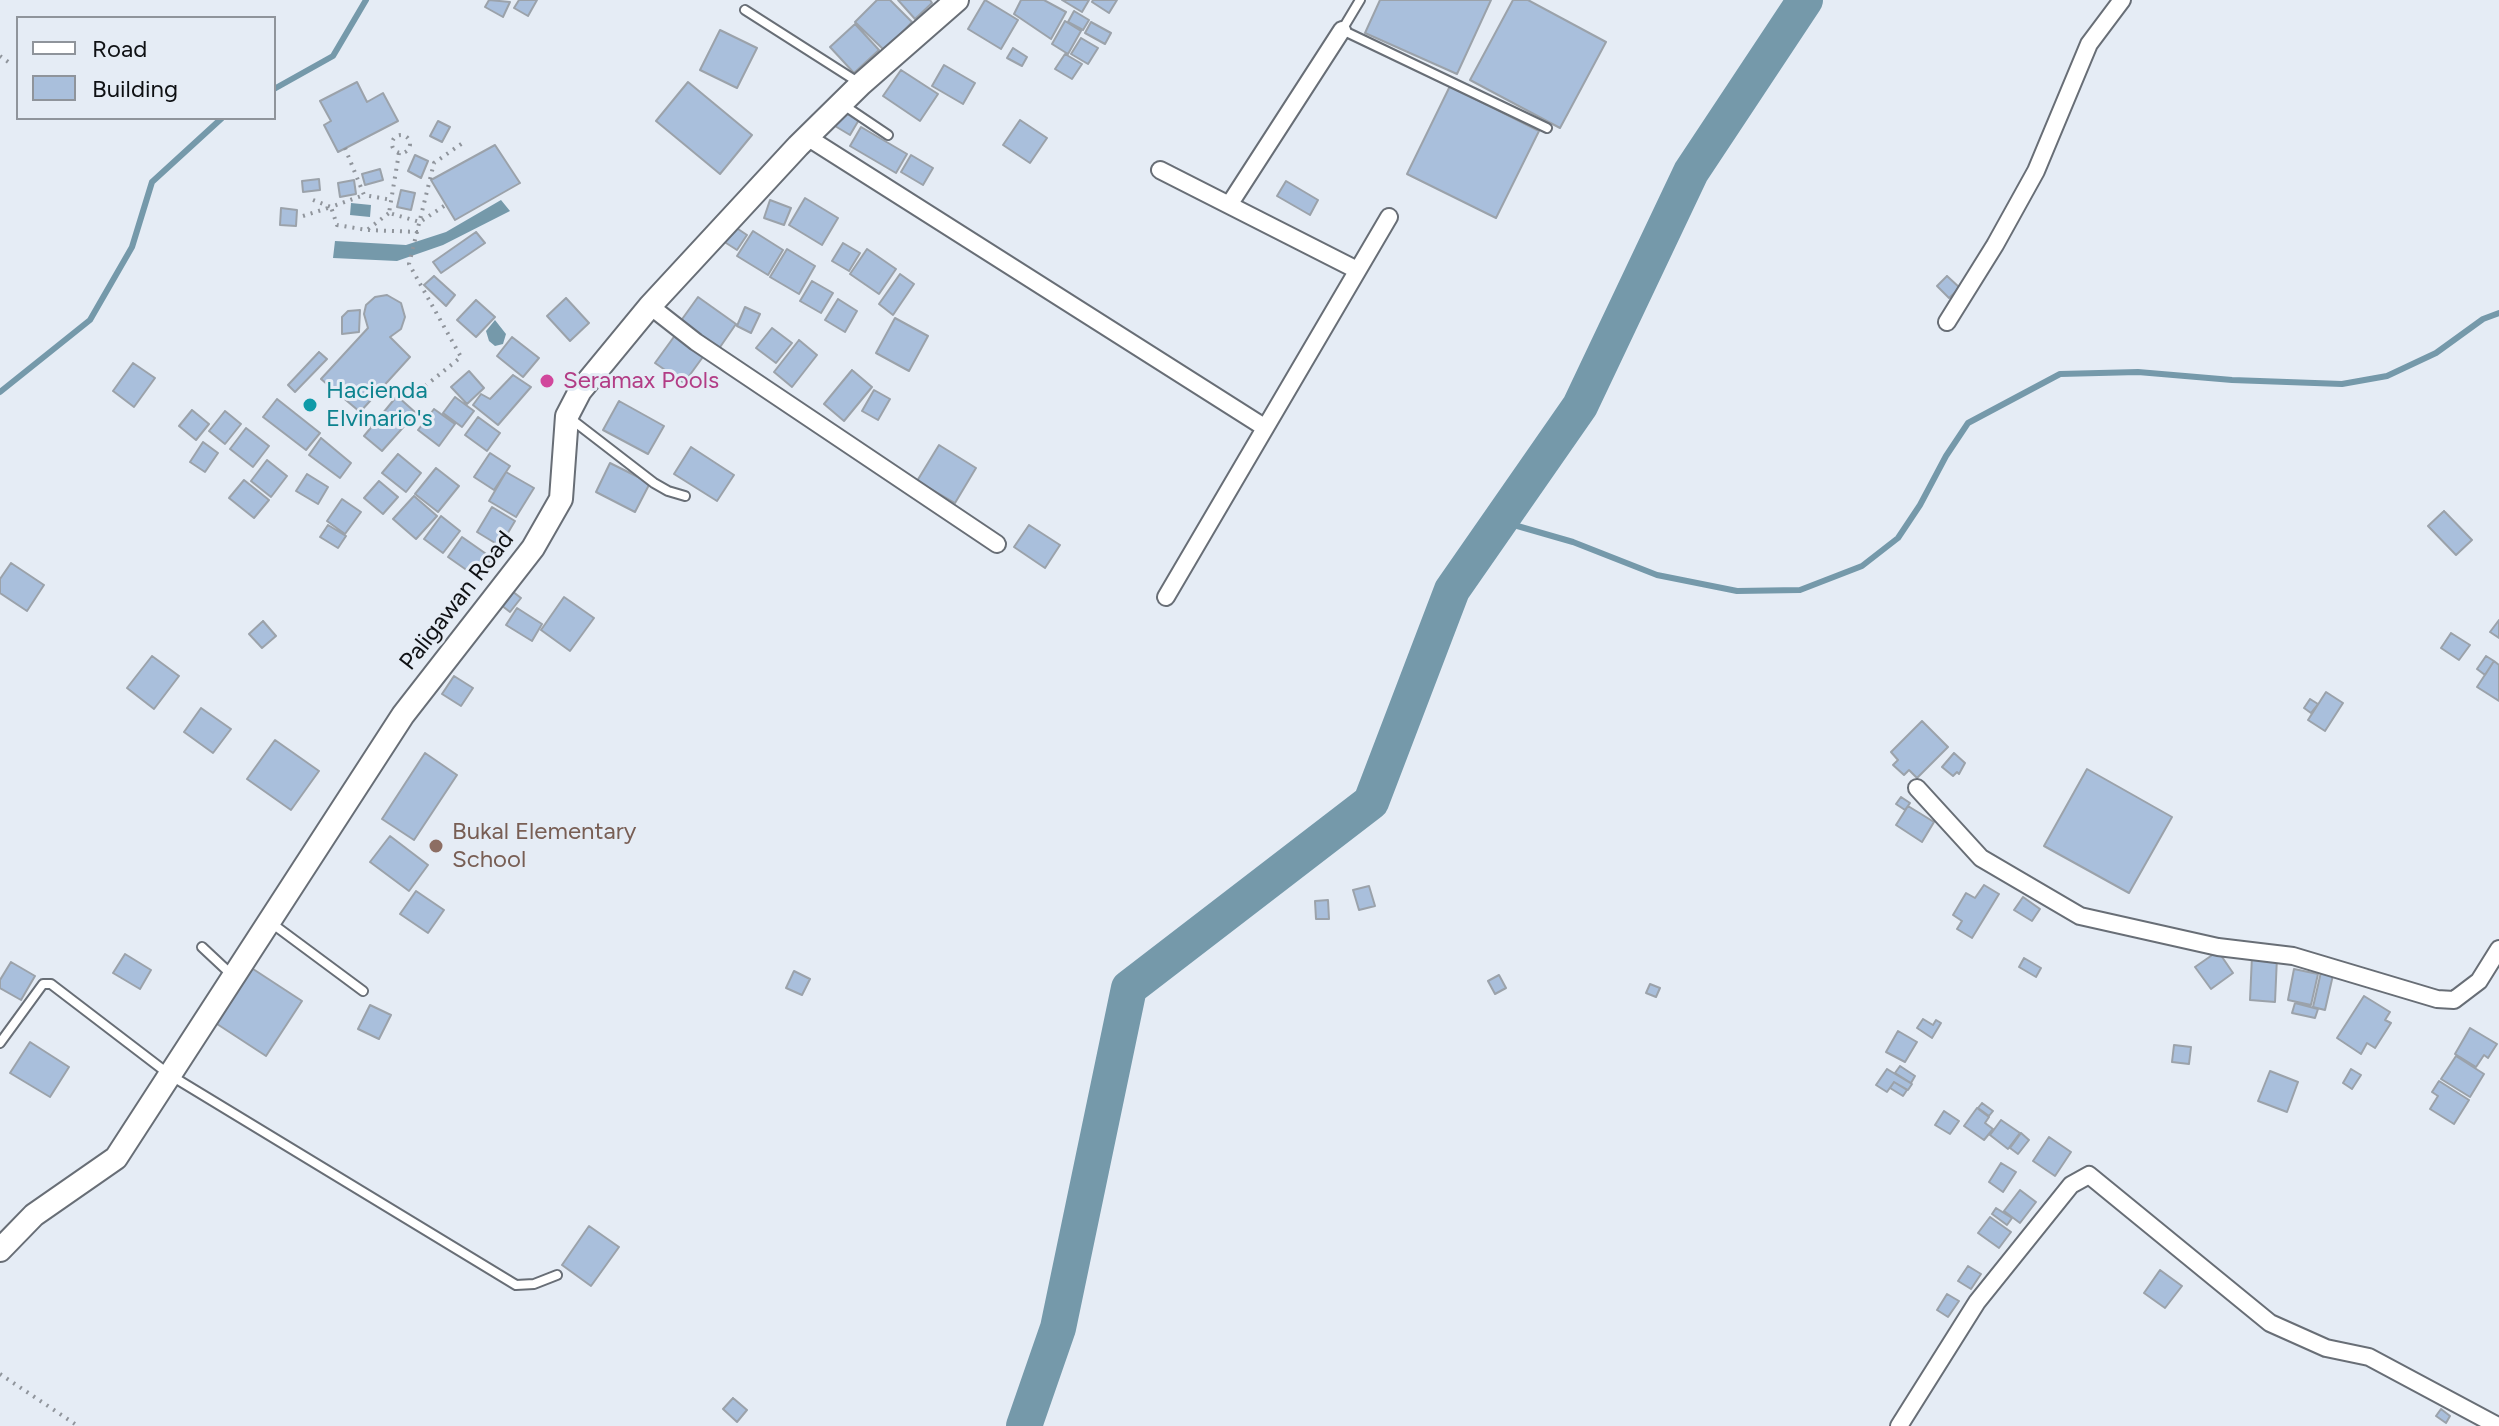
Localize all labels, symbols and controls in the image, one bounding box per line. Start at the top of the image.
legend [16,16,276,120]
text: Road [92,34,147,63]
text: Building [92,74,178,103]
place label: Seramax Pools [563,367,719,395]
marker: Seramax Pools [538,372,556,390]
place label: Hacienda Elvinario's [326,377,433,433]
marker: Hacienda Elvinario's [301,396,319,414]
street label: Paligawan Road [394,526,520,676]
place label: Bukal Elementary School [452,818,636,874]
marker: Bukal Elementary School [427,837,445,855]

